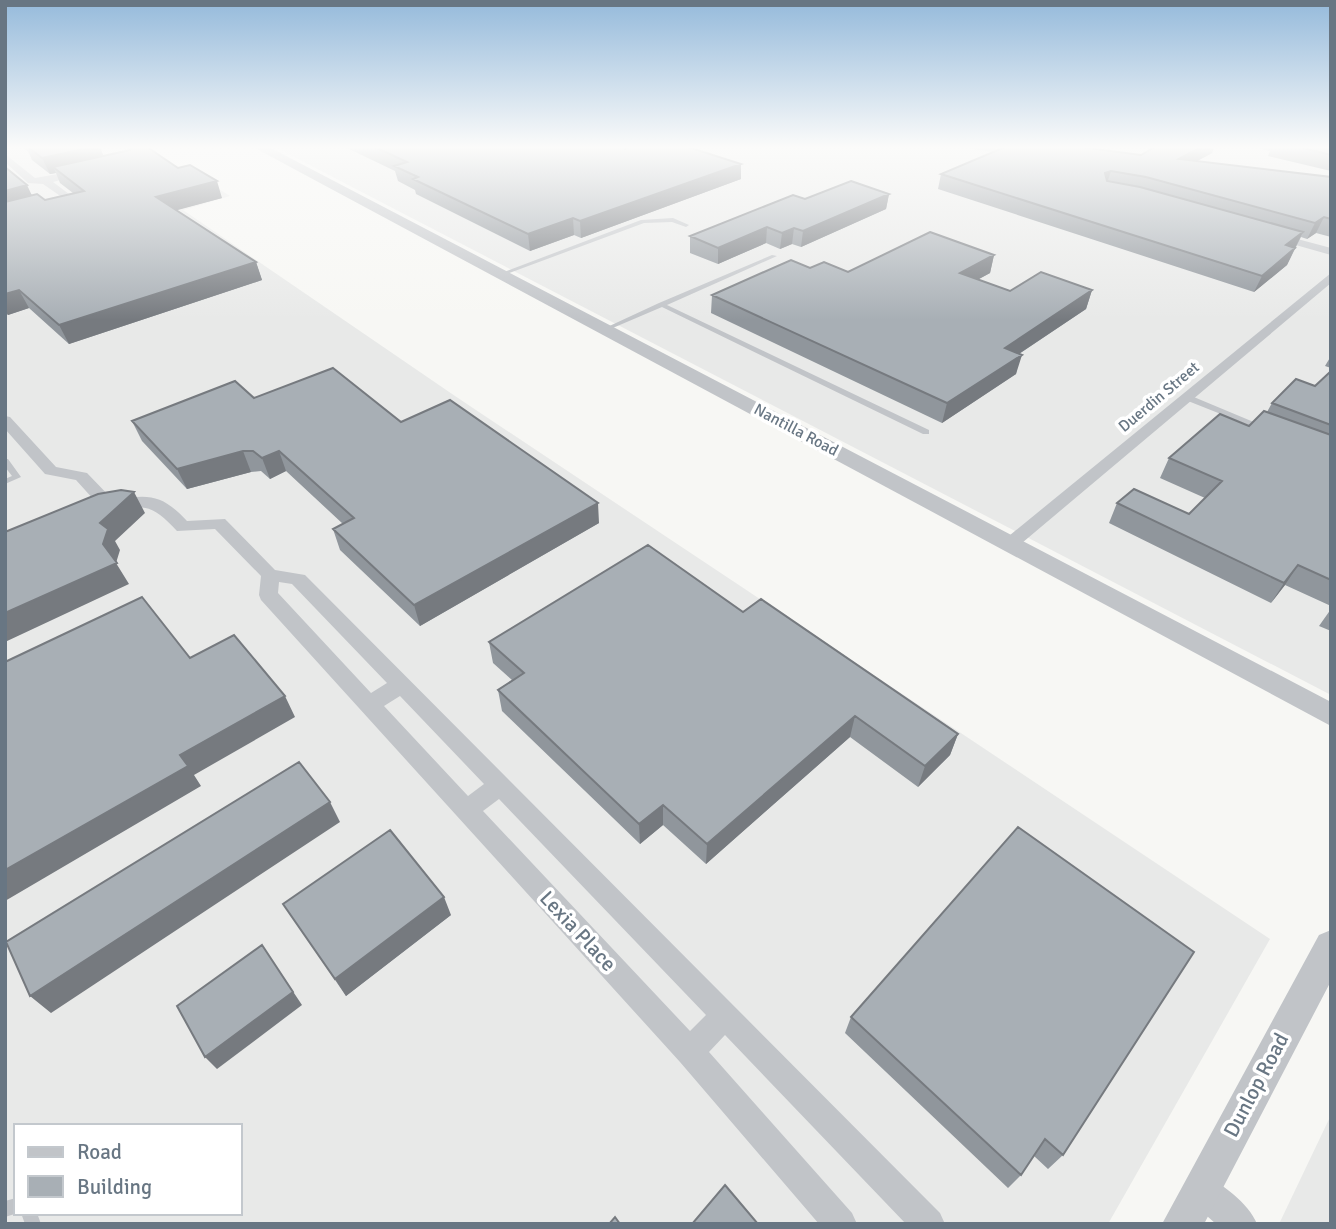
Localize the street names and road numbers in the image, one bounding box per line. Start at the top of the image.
street label: Duerdin Street [1114,357,1204,437]
street label: Nantilla Road [750,399,842,461]
street label: Lexia Place [534,885,622,977]
street label: Dunlop Road [1218,1029,1294,1141]

